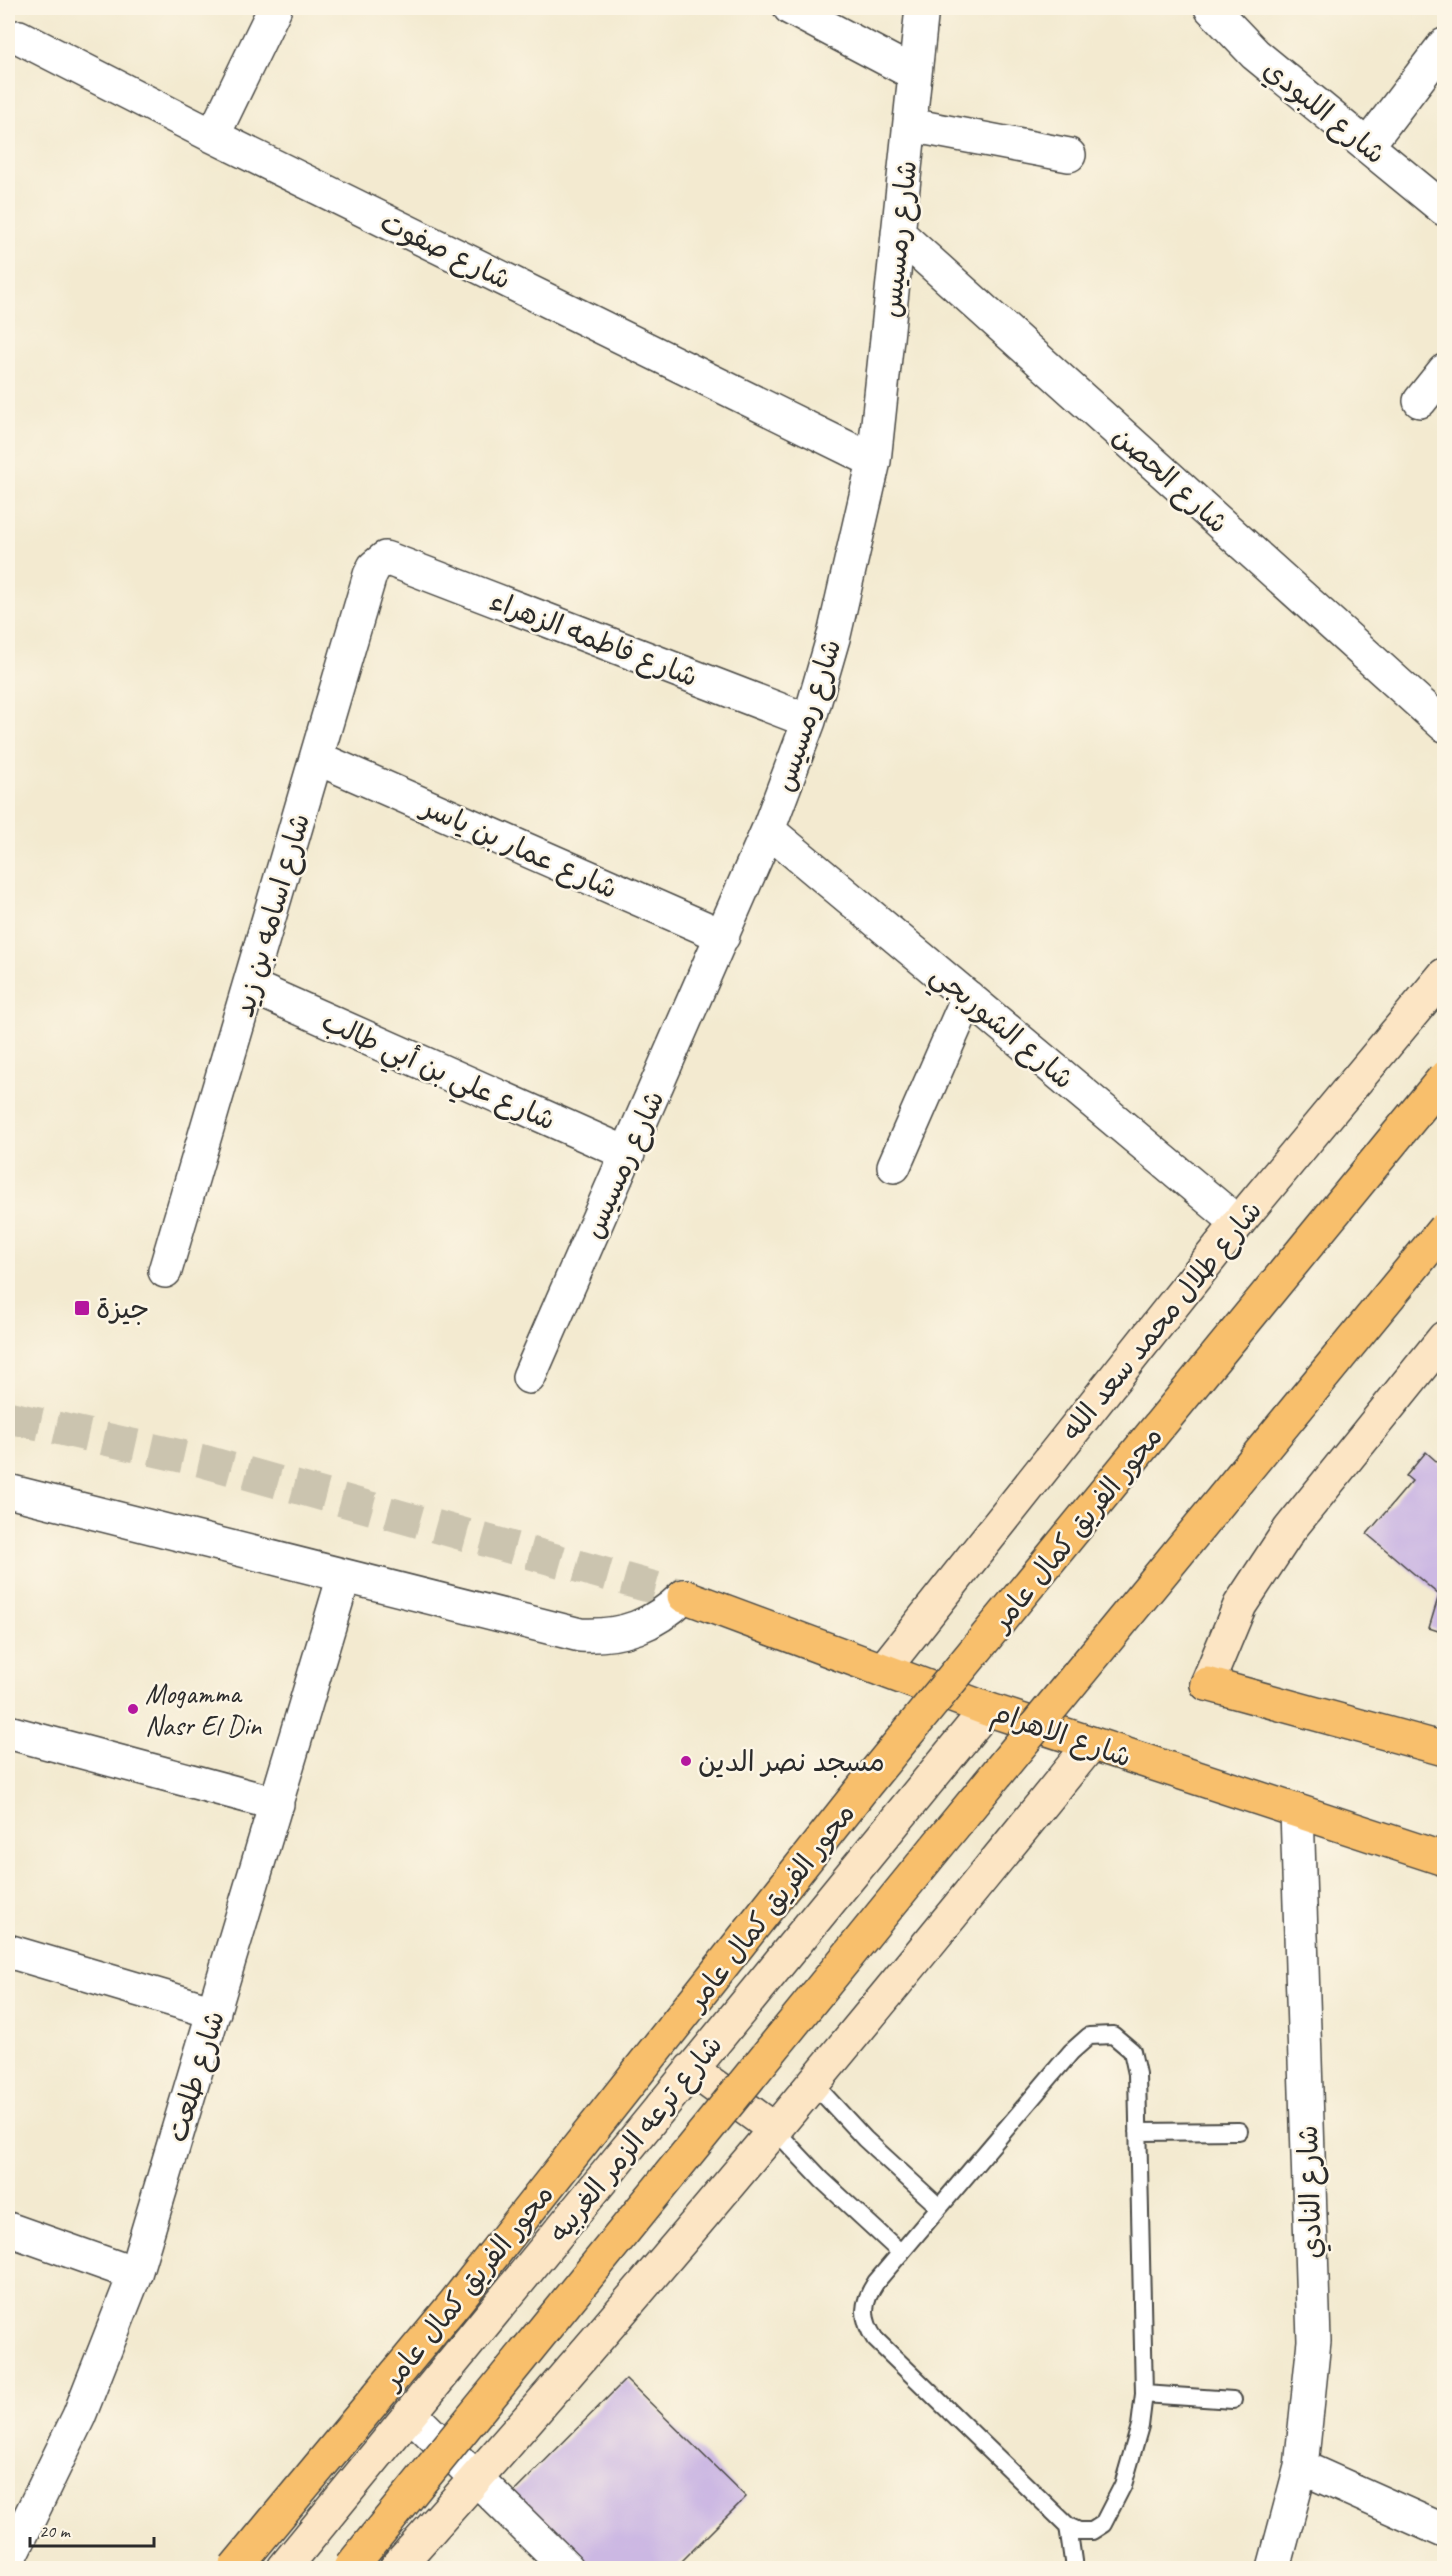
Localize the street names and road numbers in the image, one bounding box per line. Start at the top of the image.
street label: شارع اللبودي [1255,52,1393,174]
street label: شارع رمسيس [873,159,926,320]
street label: شارع صفوت [374,204,517,299]
street label: شارع الحصن [1104,418,1236,542]
street label: شارع فاطمه الزهراء [484,583,703,696]
street label: شارع رمسيس [766,635,850,796]
street label: شارع عمار بن ياسر [414,788,623,908]
street label: شارع اسامه بن زيد [226,809,319,1022]
street label: شارع الشوربجي [920,957,1081,1102]
street label: شارع علي بن أبي طالب [314,1003,561,1144]
street label: شارع رمسيس [575,1085,673,1244]
street label: شارع طلال محمد سعد الله [1054,1193,1271,1449]
street label: محور الفريق كمال عامر [982,1419,1170,1639]
street label: شارع الاهرام [986,1694,1136,1778]
street label: محور الفريق كمال عامر [678,1796,862,2018]
street label: شارع طلعت [159,2006,234,2147]
street label: شارع ترعه الزمر الغربيه [541,2028,731,2250]
street label: شارع النادي [1290,2124,1332,2259]
street label: محور الفريق كمال عامر [373,2177,561,2397]

